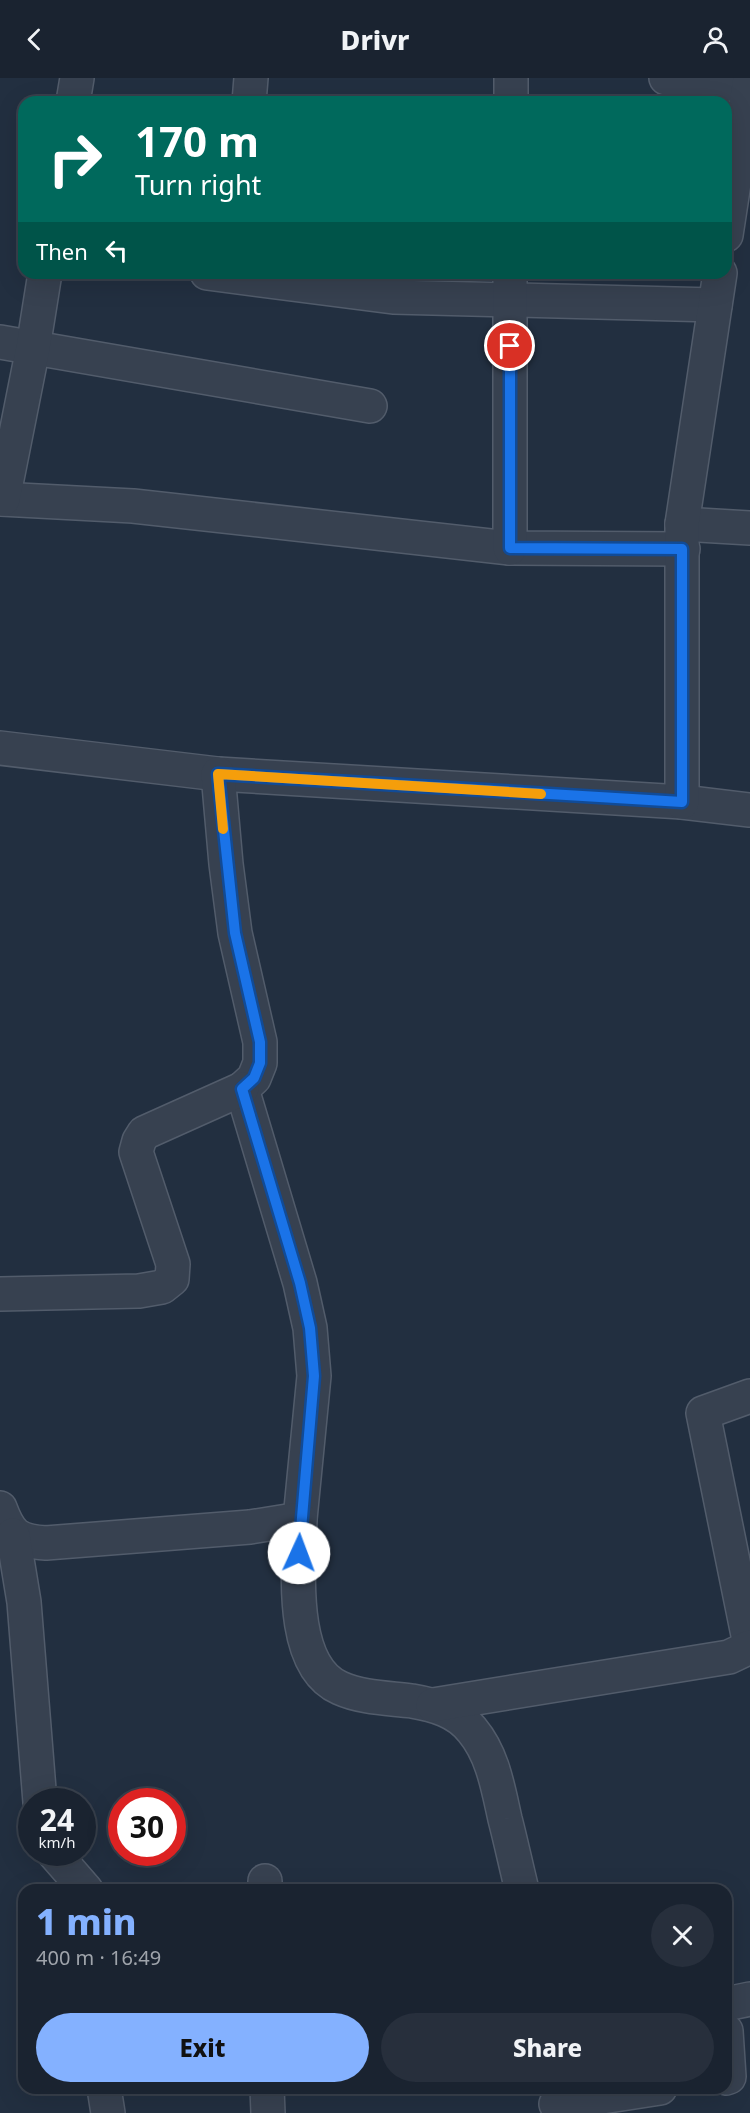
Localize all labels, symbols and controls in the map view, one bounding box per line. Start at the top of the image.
text: Drivr [341,21,409,58]
icon: back [18,23,51,56]
icon: person [699,23,732,56]
text: 170 m [135,112,259,169]
icon: right [36,120,114,198]
text: Turn right [135,166,261,203]
icon: left [100,234,133,267]
text: Then [36,236,88,266]
pin [484,320,535,371]
icon: arrive [493,329,526,362]
position arrow [267,1521,331,1585]
speed limit sign: 30 [108,1788,186,1866]
text: 24 [40,1799,74,1840]
text: km/h [39,1832,75,1852]
text: 1 min [36,1897,137,1946]
button: close [651,1904,714,1967]
text: 400 m · 16:49 [36,1944,161,1971]
button: Exit [36,2013,369,2082]
button: Share [381,2013,714,2082]

